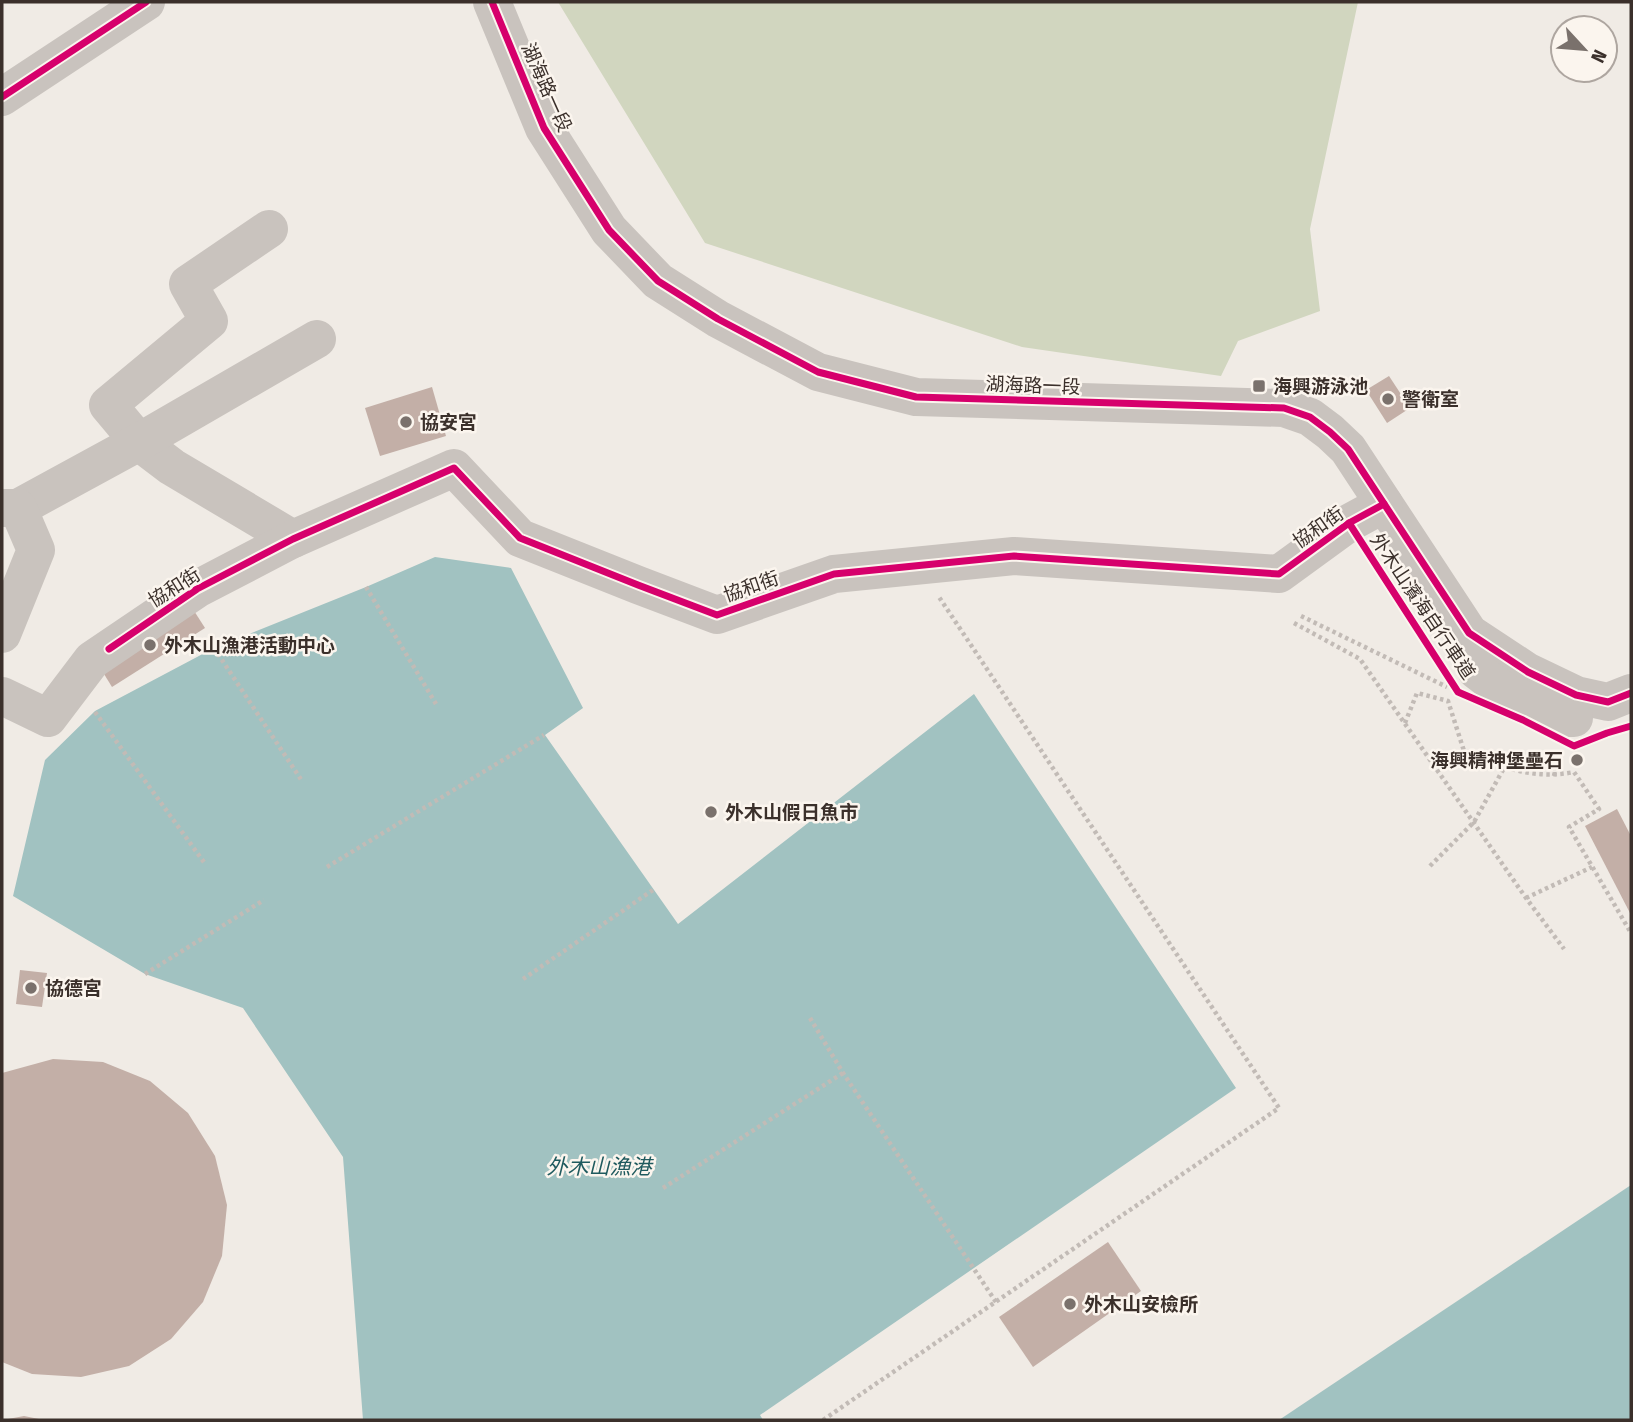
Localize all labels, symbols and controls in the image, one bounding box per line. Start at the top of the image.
north arrow [1549,14,1619,84]
street label: 湖海路一段 [517,39,576,135]
text: N [1586,46,1612,66]
street label: 湖海路一段 [985,372,1081,399]
place label: 海興游泳池 [1273,375,1368,398]
marker: 海興游泳池 [1251,378,1267,394]
place label: 警衛室 [1402,388,1459,411]
marker: 警衛室 [1380,391,1396,407]
place label: 協安宮 [420,411,477,434]
marker: 協安宮 [398,414,414,430]
street label: 協和街 [1288,502,1348,553]
street label: 外木山濱海自行車道 [1365,529,1480,684]
street label: 協和街 [144,563,205,612]
street label: 協和街 [720,566,782,607]
place label: 外木山漁港活動中心 [164,634,335,657]
marker: 外木山漁港活動中心 [142,637,158,653]
place label: 海興精神堡壘石 [1430,749,1563,772]
marker: 海興精神堡壘石 [1569,752,1585,768]
place label: 外木山假日魚市 [725,801,858,824]
marker: 外木山假日魚市 [703,804,719,820]
place label: 協德宮 [45,977,102,1000]
marker: 協德宮 [23,980,39,996]
water label: 外木山漁港 [547,1154,654,1180]
place label: 外木山安檢所 [1084,1293,1198,1316]
marker: 外木山安檢所 [1062,1296,1078,1312]

